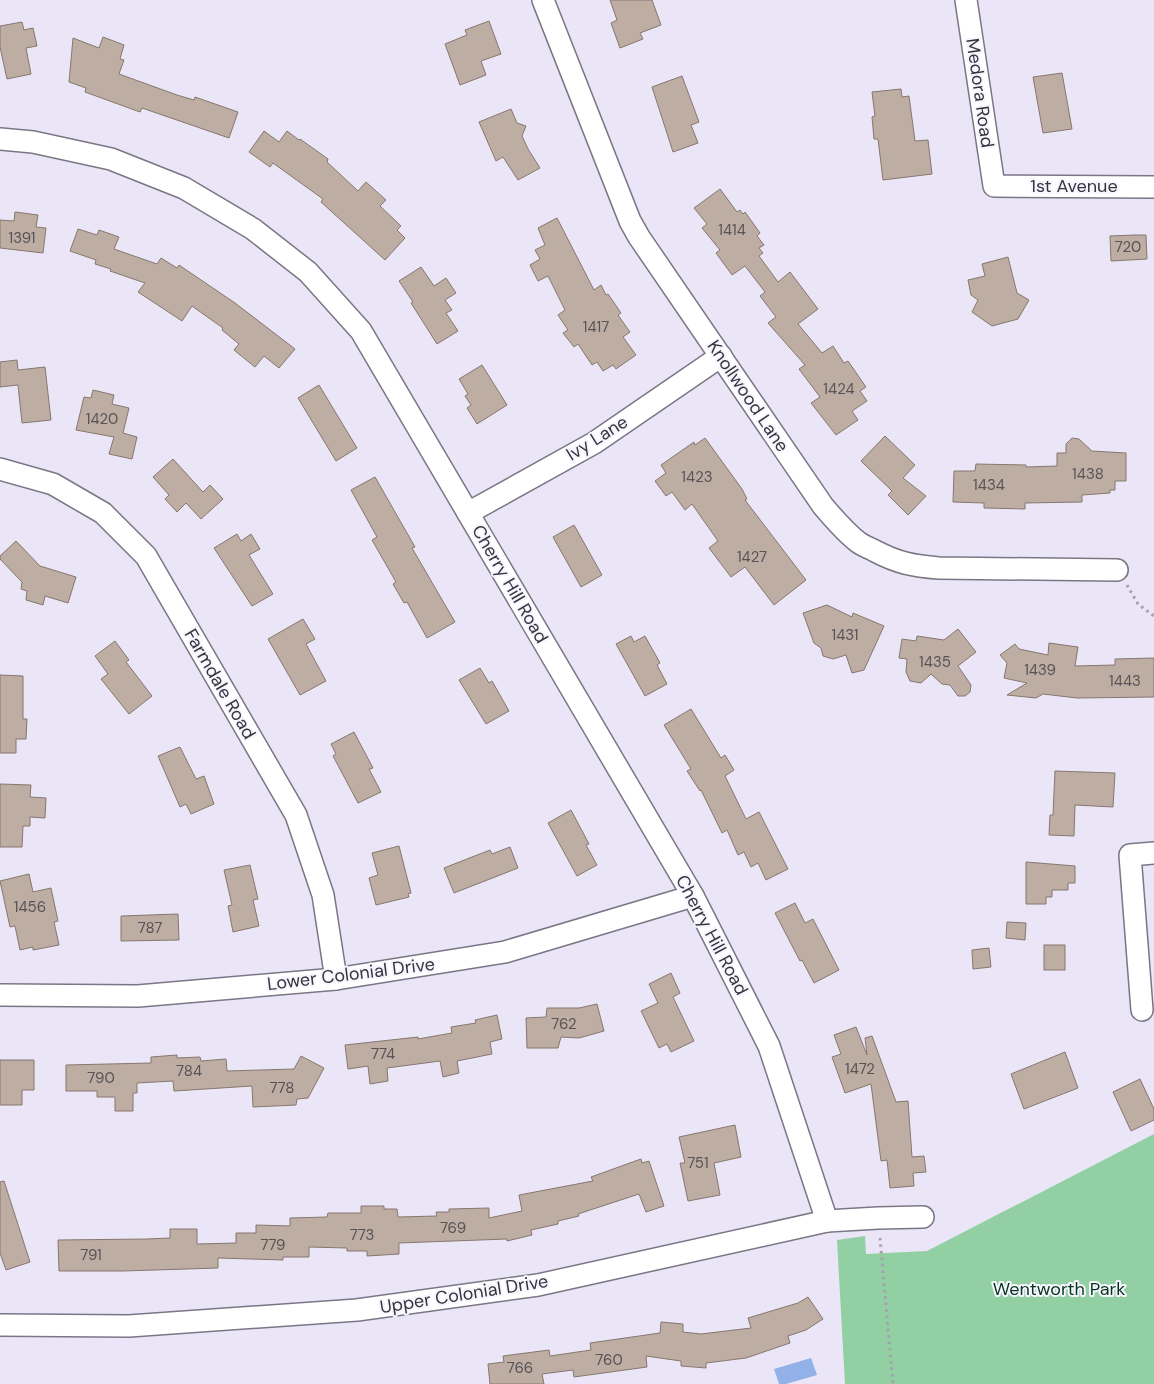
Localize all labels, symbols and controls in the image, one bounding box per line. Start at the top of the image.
street label: Medora Road [960,37,1000,149]
street label: 1st Avenue [1030,174,1118,198]
house number: 1414 [718,220,746,240]
house number: 1391 [9,228,35,248]
house number: 720 [1115,237,1141,257]
house number: 1417 [583,317,609,337]
street label: Knollwood Lane [702,335,794,457]
house number: 1424 [823,379,855,399]
house number: 1420 [86,409,118,429]
street label: Ivy Lane [562,410,632,466]
house number: 1438 [1072,464,1104,484]
house number: 1423 [681,467,713,487]
house number: 1434 [973,475,1005,495]
street label: Cherry Hill Road [466,520,554,648]
house number: 1427 [737,547,767,567]
street label: Farmdale Road [179,625,261,743]
house number: 1431 [831,625,859,645]
house number: 1435 [919,652,951,672]
house number: 1439 [1024,660,1056,680]
house number: 1443 [1109,671,1141,691]
street label: Cherry Hill Road [670,871,754,999]
house number: 1456 [14,897,46,917]
house number: 787 [138,918,162,938]
street label: Lower Colonial Drive [266,952,436,996]
house number: 762 [551,1014,577,1034]
house number: 774 [371,1044,395,1064]
house number: 1472 [845,1059,875,1079]
house number: 784 [176,1061,202,1081]
house number: 790 [87,1068,115,1088]
house number: 778 [270,1078,294,1098]
house number: 751 [687,1153,709,1173]
house number: 769 [440,1218,466,1238]
house number: 773 [350,1225,374,1245]
house number: 779 [260,1235,286,1255]
house number: 791 [80,1245,102,1265]
street label: Upper Colonial Drive [378,1269,550,1319]
park label: Wentworth Park [993,1277,1125,1301]
house number: 760 [595,1350,623,1370]
house number: 766 [507,1358,533,1378]

